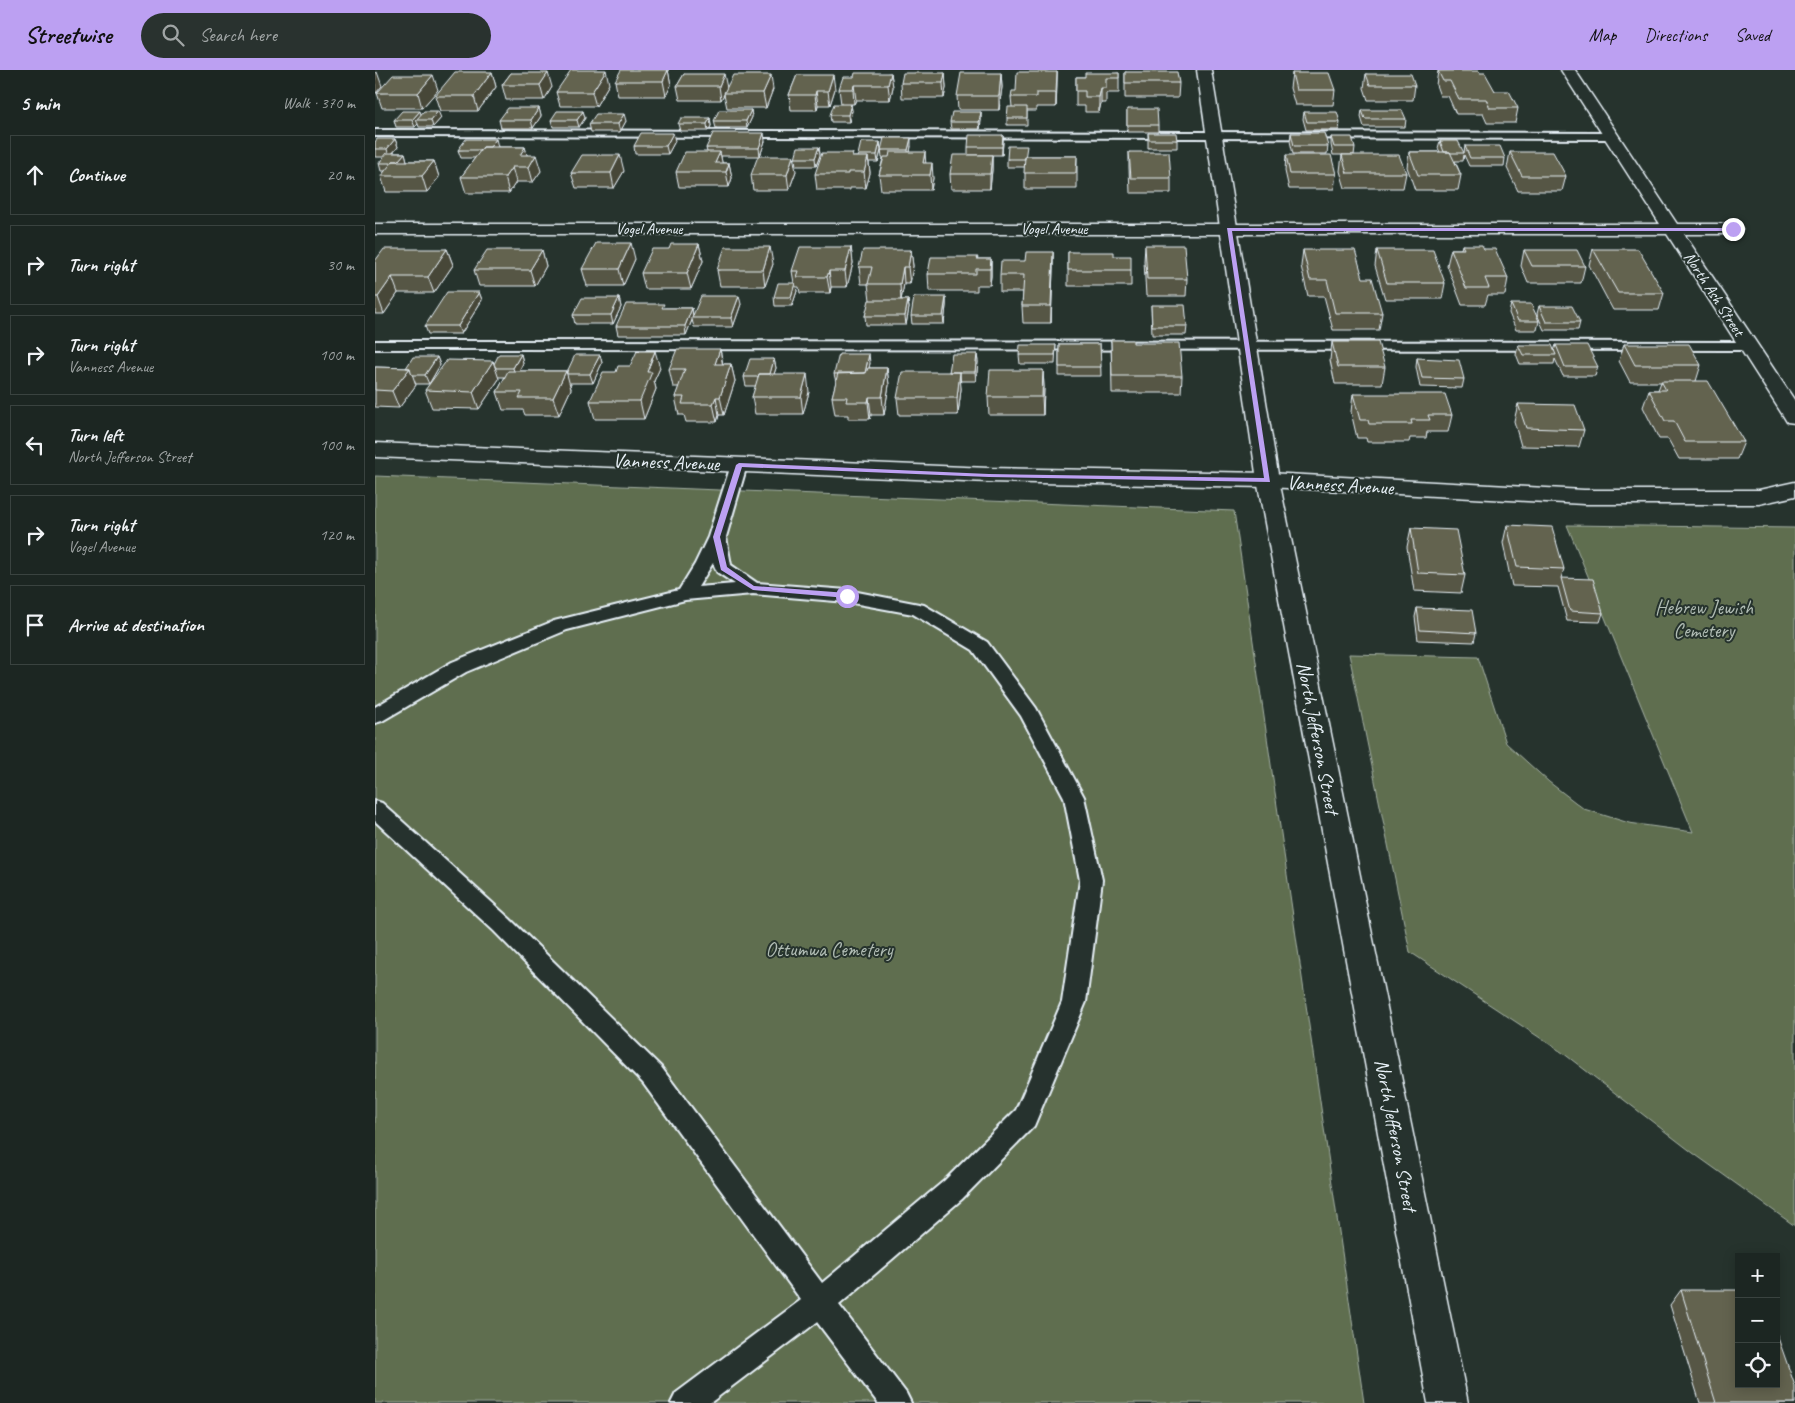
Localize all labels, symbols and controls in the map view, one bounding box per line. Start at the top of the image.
search box [141,13,491,58]
text: Streetwise [25,20,111,50]
icon: search [159,21,187,49]
text: Search here [199,23,277,47]
text: Map [1589,24,1616,46]
text: Directions [1644,24,1707,46]
text: Saved [1735,24,1770,46]
text: 5 min [20,90,60,116]
text: Walk · 370 m [283,93,355,113]
icon: ahead [21,161,49,189]
text: Continue [68,163,125,187]
text: 20 m [327,165,354,185]
route end [1722,218,1745,241]
street label: Vogel Avenue [615,219,684,239]
street label: Vogel Avenue [1020,219,1089,239]
street label: North Ash Street [1679,248,1750,341]
icon: right [21,251,49,279]
text: Turn right [68,253,135,277]
text: 30 m [327,255,354,275]
text: Turn right [68,333,135,357]
icon: right [21,341,49,369]
text: 100 m [320,345,354,365]
text: Vanness Avenue [68,357,153,377]
text: Turn left [68,423,123,447]
icon: left [21,431,49,459]
text: 100 m [320,435,354,455]
text: North Jefferson Street [68,447,192,467]
street label: Vanness Avenue [612,448,721,476]
street label: Vanness Avenue [1286,470,1395,500]
text: Turn right [68,513,135,537]
icon: right [21,521,49,549]
text: 120 m [320,525,354,545]
text: Vogel Avenue [68,537,135,557]
route start [836,585,859,608]
park label: Hebrew Jewish Cemetery [1655,595,1754,643]
icon: arrive [21,611,49,639]
text: Arrive at destination [68,613,204,637]
street label: North Jefferson Street [1291,660,1346,819]
park label: Ottumwa Cemetery [765,937,894,962]
street label: North Jefferson Street [1369,1057,1424,1216]
map controls [1735,1253,1780,1388]
button: + [1735,1253,1780,1298]
button: − [1735,1298,1780,1343]
button: locate [1735,1343,1780,1388]

